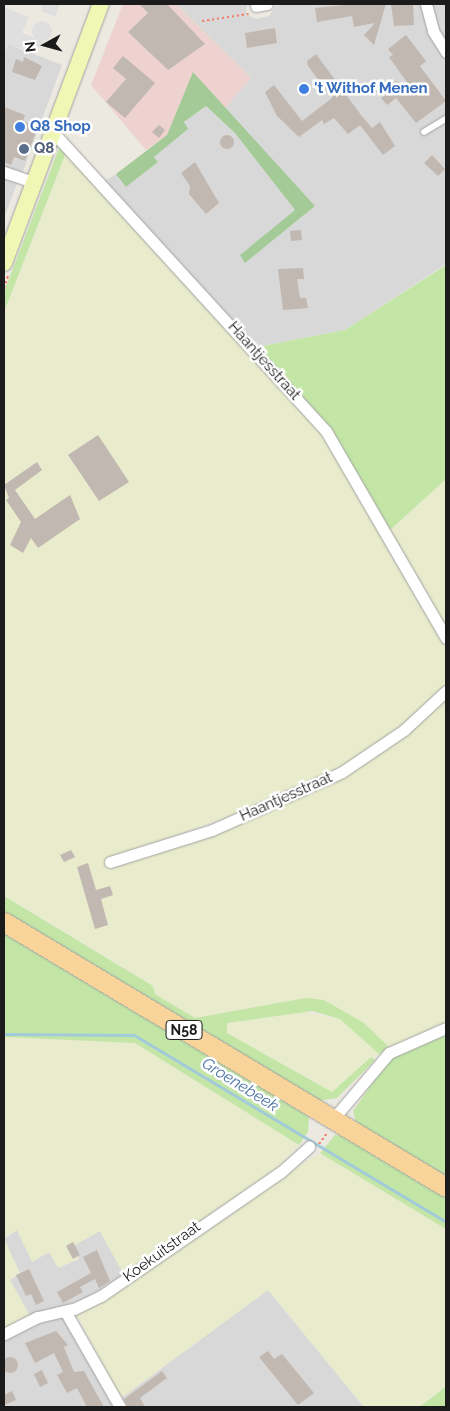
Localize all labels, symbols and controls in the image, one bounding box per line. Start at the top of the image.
north arrow [20,20,70,70]
text: N [22,41,39,53]
place label: 't Withof Menen [314,80,428,98]
marker: 't Withof Menen [298,83,310,95]
place label: Q8 Shop [30,118,91,136]
marker: Q8 Shop [14,121,26,133]
place label: Q8 [34,140,54,158]
marker: Q8 [18,143,30,155]
street label: Haantjesstraat [224,318,304,404]
street label: Haantjesstraat [237,769,335,825]
road number: N58 [165,1018,203,1042]
water label: Groenebeek [198,1054,282,1116]
street label: Koekuitstraat [120,1218,204,1286]

